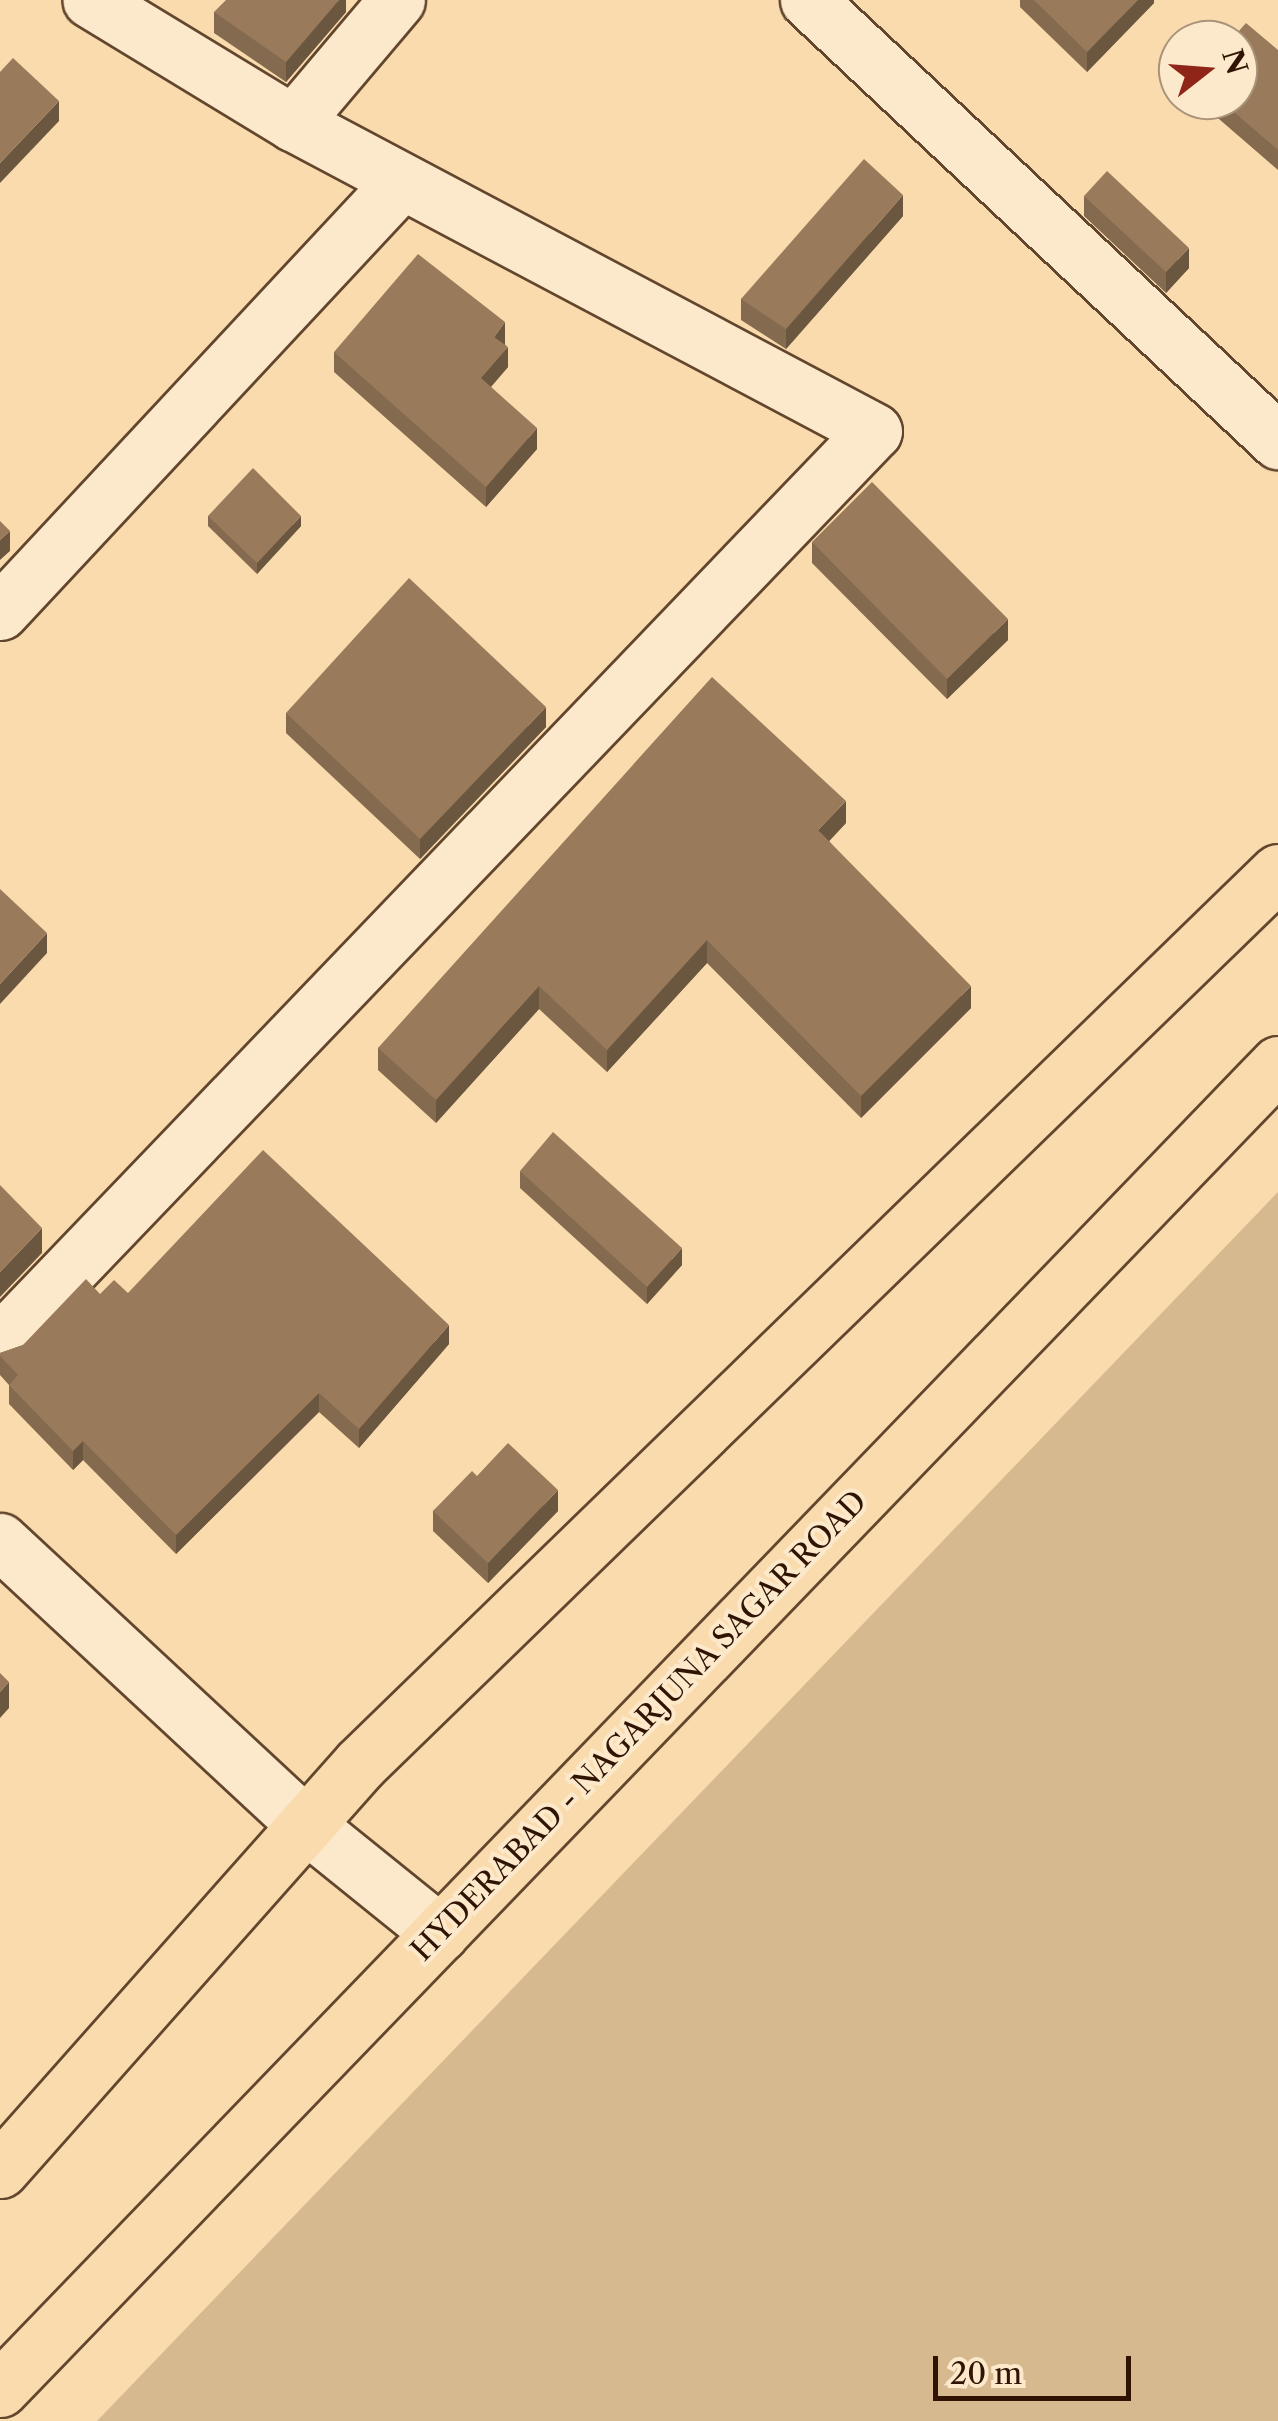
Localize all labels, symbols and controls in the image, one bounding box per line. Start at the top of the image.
north arrow [1158,20,1258,120]
text: N [1215,45,1255,78]
street label: HYDERABAD - NAGARJUNA SAGAR ROAD [403,1483,875,1969]
scale bar [938,2336,1136,2398]
text: 20 m [950,2355,1022,2392]

